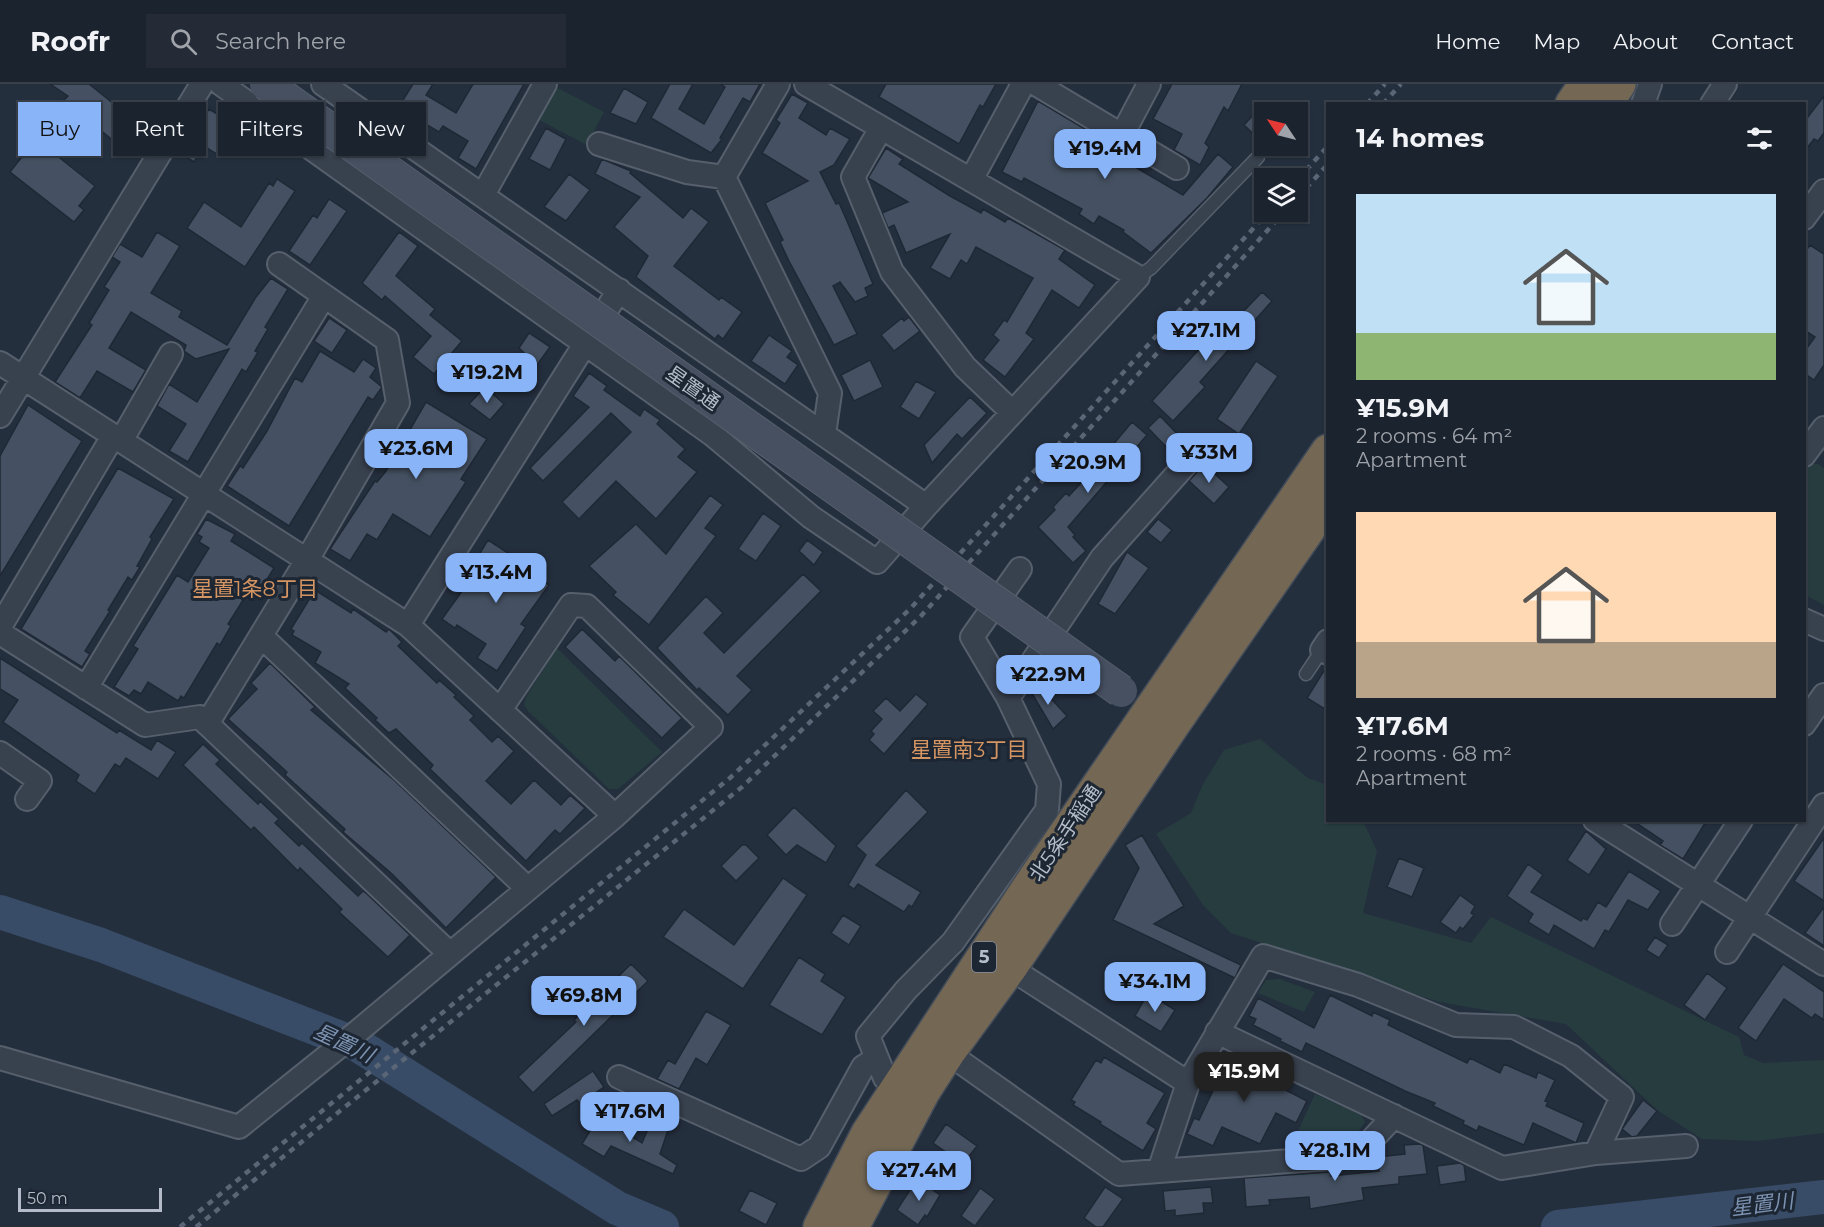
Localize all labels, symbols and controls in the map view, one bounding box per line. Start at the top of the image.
search box [146,14,566,68]
text: Roofr [30,24,110,58]
icon: search [167,25,200,58]
text: Search here [215,28,346,55]
text: Home [1435,29,1500,54]
text: Map [1533,29,1580,54]
text: About [1613,29,1678,54]
text: Contact [1711,29,1794,54]
chip: Buy [18,102,101,156]
chip: Rent [113,102,206,156]
chip: Filters [218,102,324,156]
chip: New [336,102,426,156]
north arrow [1254,102,1308,156]
map controls [1254,102,1308,222]
text: 14 homes [1356,122,1484,154]
icon: filters [1743,122,1776,155]
pin: ¥19.4M [1056,129,1154,180]
text: ¥19.4M [1068,136,1142,160]
button: layers [1254,168,1308,222]
icon: home [1512,233,1620,341]
pin: ¥27.1M [1157,311,1255,362]
text: ¥27.1M [1171,318,1241,342]
pin: ¥19.2M [438,353,536,404]
text: ¥19.2M [451,360,523,384]
street label: 星置通 [662,361,724,415]
text: ¥15.9M [1356,392,1450,424]
text: 2 rooms · 64 m² [1356,424,1512,448]
pin: ¥23.6M [367,429,465,480]
pin: ¥33M [1173,433,1245,484]
text: ¥23.6M [378,436,454,460]
text: ¥33M [1180,440,1238,464]
pin: ¥20.9M [1039,443,1137,494]
text: Apartment [1356,448,1467,472]
text: ¥20.9M [1050,450,1126,474]
icon: home [1512,551,1620,659]
pin: ¥13.4M [447,553,545,604]
text: ¥13.4M [459,560,533,584]
district label: 星置1条8丁目 [192,576,318,601]
pin: ¥22.9M [999,655,1097,706]
text: ¥22.9M [1010,662,1086,686]
text: ¥17.6M [1356,710,1449,742]
district label: 星置南3丁目 [911,737,1027,762]
text: 2 rooms · 68 m² [1356,742,1512,766]
text: Apartment [1356,766,1467,790]
street label: 北5条手稲通 [1024,780,1106,886]
road number: 5 [972,942,996,972]
pin: ¥34.1M [1106,962,1204,1013]
text: ¥34.1M [1119,969,1191,993]
pin: ¥69.8M [535,976,633,1027]
text: ¥69.8M [545,983,623,1007]
water label: 星置川 [310,1018,380,1068]
pin: ¥15.9M [1195,1052,1293,1103]
text: ¥15.9M [1208,1059,1280,1083]
pin: ¥17.6M [581,1092,679,1143]
text: ¥17.6M [594,1099,666,1123]
pin: ¥28.1M [1286,1131,1384,1182]
text: ¥28.1M [1299,1138,1371,1162]
pin: ¥27.4M [870,1151,968,1202]
text: ¥27.4M [881,1158,957,1182]
scale bar [18,1185,162,1212]
water label: 星置川 [1729,1188,1797,1220]
text: 50 m [27,1189,68,1208]

